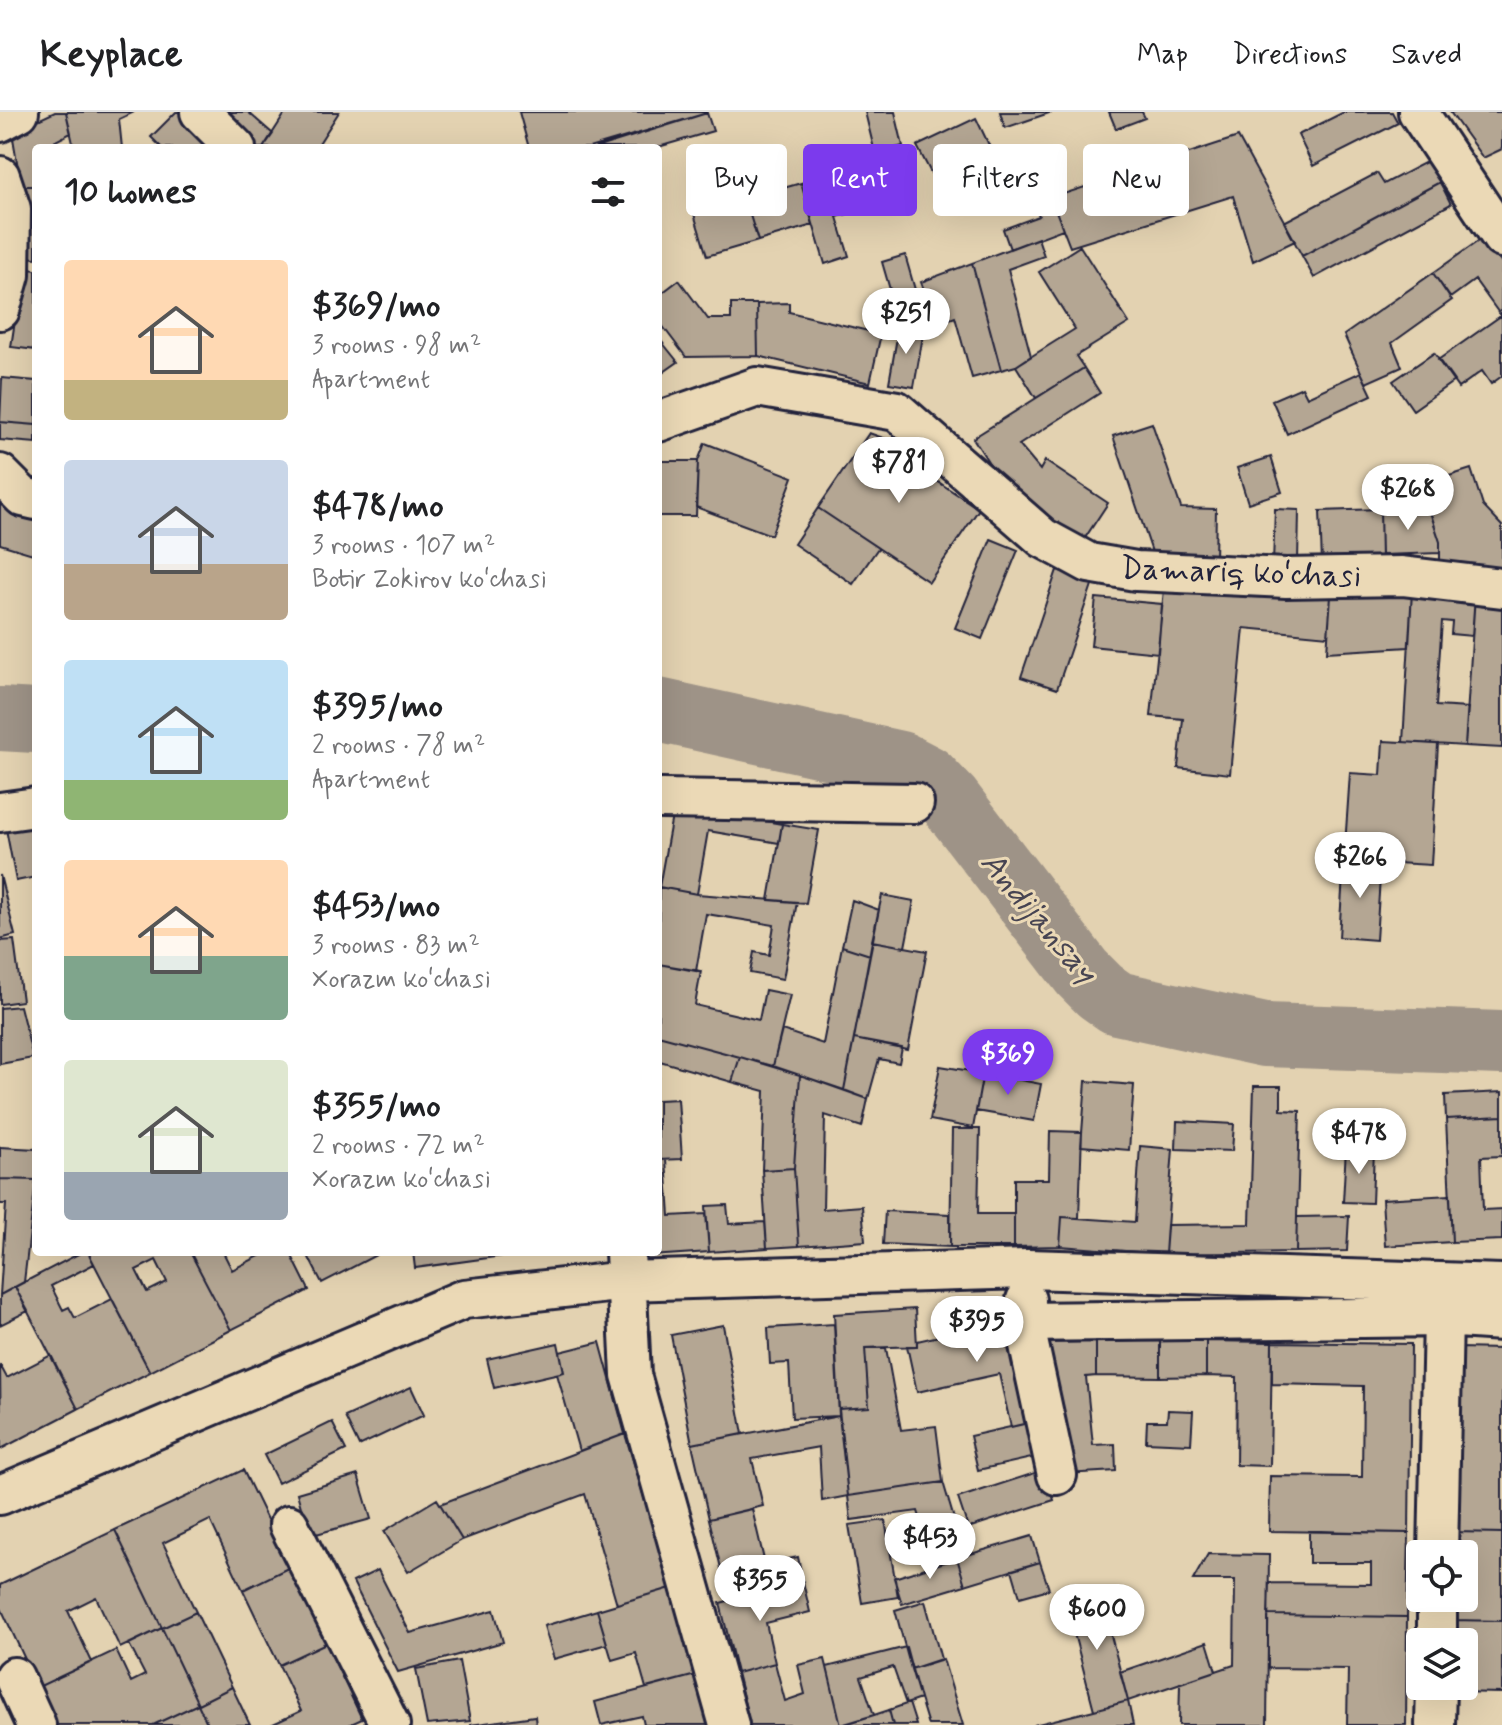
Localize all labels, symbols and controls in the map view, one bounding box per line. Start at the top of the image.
text: Keyplace [40,31,183,80]
text: Map [1137,37,1188,74]
text: Directions [1232,37,1347,74]
text: Saved [1391,37,1462,74]
chip: Buy [686,144,787,216]
chip: Rent [803,144,917,216]
chip: Filters [933,144,1067,216]
chip: New [1083,144,1189,216]
text: 10 homes [64,170,197,215]
icon: filters [586,170,630,214]
text: $369/mo [312,284,441,329]
pin: $251 [859,288,953,356]
icon: home [128,292,224,388]
text: $251 [880,297,932,331]
text: 3 rooms · 98 m² [312,329,481,363]
text: Apartment [312,363,430,397]
pin: $781 [852,437,946,505]
text: $781 [871,446,927,480]
pin: $268 [1361,464,1455,532]
text: $268 [1380,473,1436,507]
text: $478/mo [312,484,444,529]
icon: home [128,492,224,588]
text: 3 rooms · 107 m² [312,529,495,563]
street label: Damariq koʻchasi [1120,548,1362,598]
text: Botir Zokirov koʻchasi [312,563,547,597]
text: $395/mo [312,684,443,729]
icon: home [128,692,224,788]
text: 2 rooms · 78 m² [312,729,485,763]
text: Apartment [312,763,430,797]
pin: $266 [1313,832,1407,900]
text: $266 [1333,841,1387,875]
water label: Andijansay [970,842,1108,995]
text: $453/mo [312,884,440,929]
icon: home [128,892,224,988]
text: 3 rooms · 83 m² [312,929,480,963]
text: Xorazm koʻchasi [312,963,491,997]
pin: $369 [961,1029,1055,1097]
text: $369 [980,1038,1036,1072]
text: $355/mo [312,1084,441,1129]
icon: home [128,1092,224,1188]
pin: $478 [1312,1108,1406,1176]
text: $478 [1330,1117,1388,1151]
text: 2 rooms · 72 m² [312,1129,485,1163]
text: Xorazm koʻchasi [312,1163,491,1197]
pin: $395 [930,1296,1024,1364]
text: $395 [948,1305,1006,1339]
pin: $453 [883,1513,977,1581]
text: $453 [903,1522,957,1556]
map controls [1406,1540,1478,1700]
button: locate [1406,1540,1478,1612]
pin: $355 [713,1555,807,1623]
text: $355 [732,1564,788,1598]
pin: $600 [1050,1584,1144,1652]
text: $600 [1067,1593,1127,1627]
button: layers [1406,1628,1478,1700]

